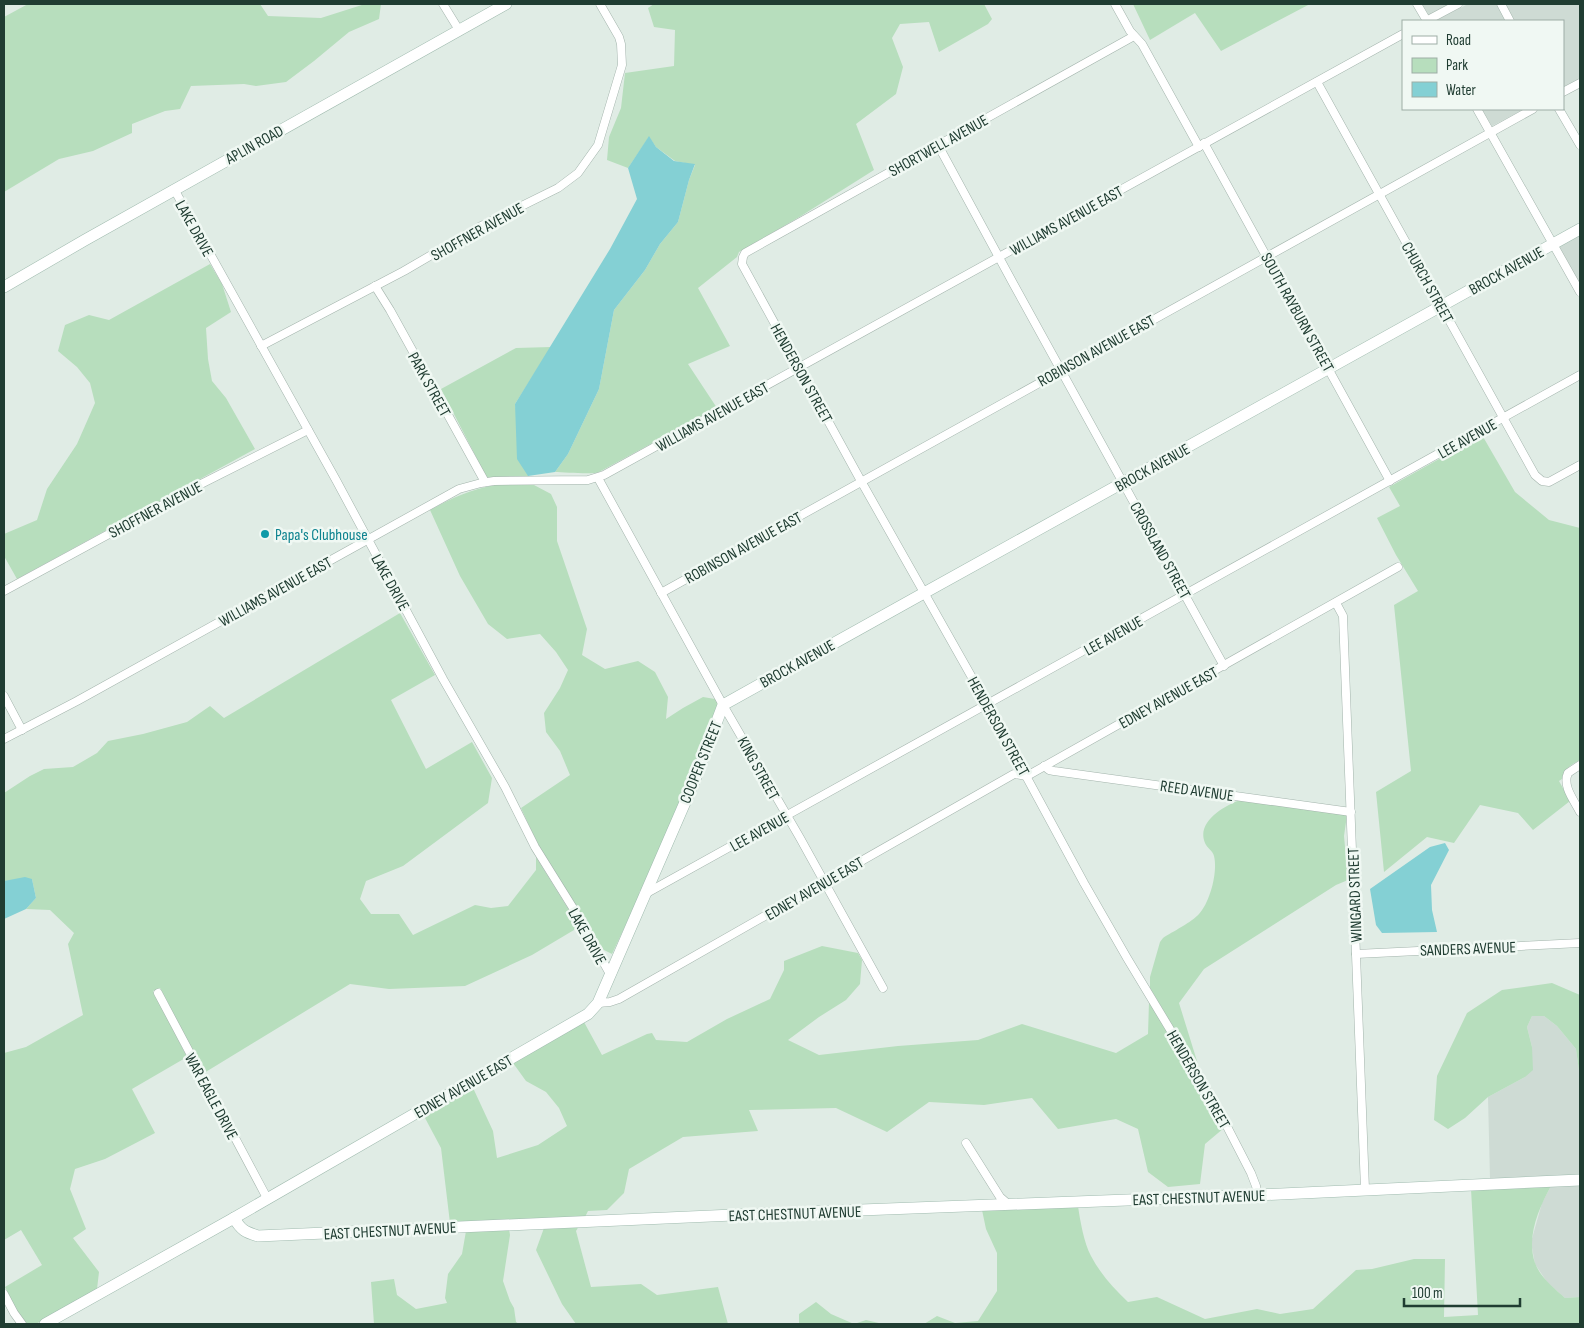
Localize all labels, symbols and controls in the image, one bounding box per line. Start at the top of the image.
legend [1402,20,1564,110]
text: Road [1446,31,1471,50]
text: Park [1446,56,1468,75]
text: Water [1446,81,1477,100]
street label: SHORTWELL AVENUE [886,111,992,181]
street label: APLIN ROAD [222,122,287,169]
street label: WILLIAMS AVENUE EAST [1007,182,1127,260]
street label: LAKE DRIVE [170,197,217,260]
street label: SHOFFNER AVENUE [428,199,527,266]
street label: CHURCH STREET [1397,239,1457,327]
street label: BROCK AVENUE [1466,243,1548,300]
street label: SOUTH RAYBURN STREET [1256,250,1338,376]
street label: ROBINSON AVENUE EAST [1035,311,1159,391]
street label: HENDERSON STREET [766,321,836,427]
street label: PARK STREET [403,349,454,421]
street label: WILLIAMS AVENUE EAST [653,378,773,456]
street label: LEE AVENUE [1435,415,1501,463]
street label: BROCK AVENUE [1112,440,1194,497]
street label: SHOFFNER AVENUE [106,478,206,543]
street label: CROSSLAND STREET [1125,499,1194,603]
street label: ROBINSON AVENUE EAST [682,508,806,588]
place label: Papa's Clubhouse [275,526,368,545]
marker: Papa's Clubhouse [259,528,271,540]
street label: LAKE DRIVE [366,551,413,614]
street label: WILLIAMS AVENUE EAST [216,553,336,631]
street label: LEE AVENUE [1081,612,1147,660]
street label: BROCK AVENUE [757,636,839,693]
street label: EDNEY AVENUE EAST [1116,663,1222,733]
street label: HENDERSON STREET [963,674,1033,780]
street label: COOPER STREET [676,718,727,806]
street label: KING STREET [733,734,783,804]
street label: REED AVENUE [1159,777,1235,806]
street label: LEE AVENUE [727,808,793,856]
street label: WINGARD STREET [1344,847,1367,943]
street label: EDNEY AVENUE EAST [762,853,868,925]
street label: LAKE DRIVE [563,905,610,968]
street label: SANDERS AVENUE [1420,938,1516,961]
street label: HENDERSON STREET [1162,1027,1234,1133]
street label: WAR EAGLE DRIVE [180,1050,241,1143]
street label: EDNEY AVENUE EAST [411,1051,517,1123]
street label: EAST CHESTNUT AVENUE [1132,1187,1266,1210]
street label: EAST CHESTNUT AVENUE [728,1203,862,1226]
street label: EAST CHESTNUT AVENUE [323,1219,457,1244]
scale bar [1404,1276,1520,1308]
text: 100 m [1412,1284,1443,1303]

